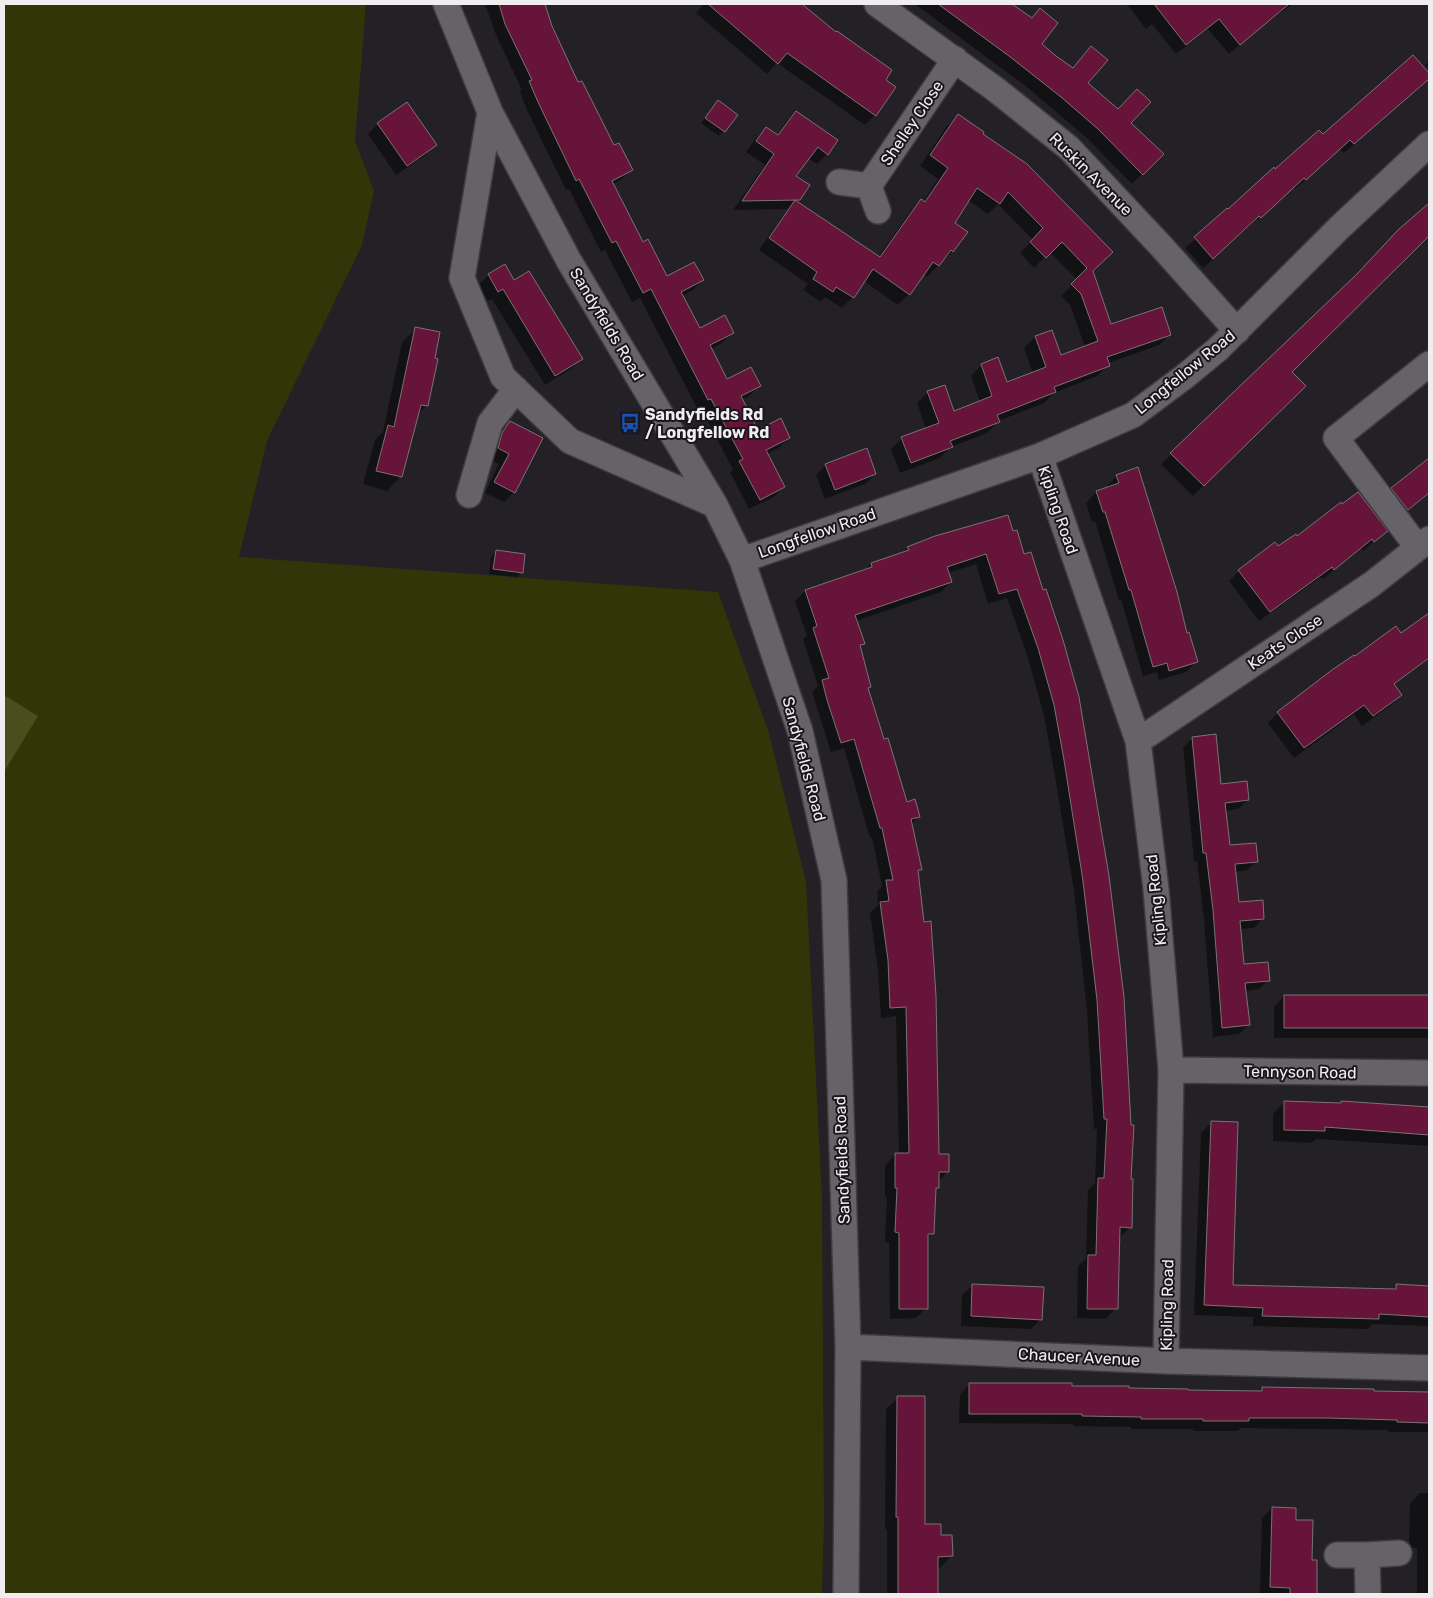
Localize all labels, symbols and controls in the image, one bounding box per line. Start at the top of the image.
street label: Shelley Close [877,77,947,169]
street label: Ruskin Avenue [1046,129,1137,220]
street label: Sandyfields Road [566,264,648,384]
street label: Longfellow Road [1131,326,1239,418]
place label: Sandyfields Rd / Longfellow Rd [645,405,769,442]
bus stop icon: Sandyfields Rd / Longfellow Rd [619,412,641,434]
street label: Kipling Road [1034,463,1082,557]
street label: Longfellow Road [756,504,878,562]
street label: Keats Close [1244,610,1326,674]
street label: Sandyfields Road [778,695,830,823]
street label: Kipling Road [1142,853,1170,947]
street label: Tennyson Road [1243,1062,1357,1082]
street label: Sandyfields Road [830,1096,854,1224]
street label: Kipling Road [1157,1259,1177,1351]
street label: Chaucer Avenue [1018,1344,1140,1370]

